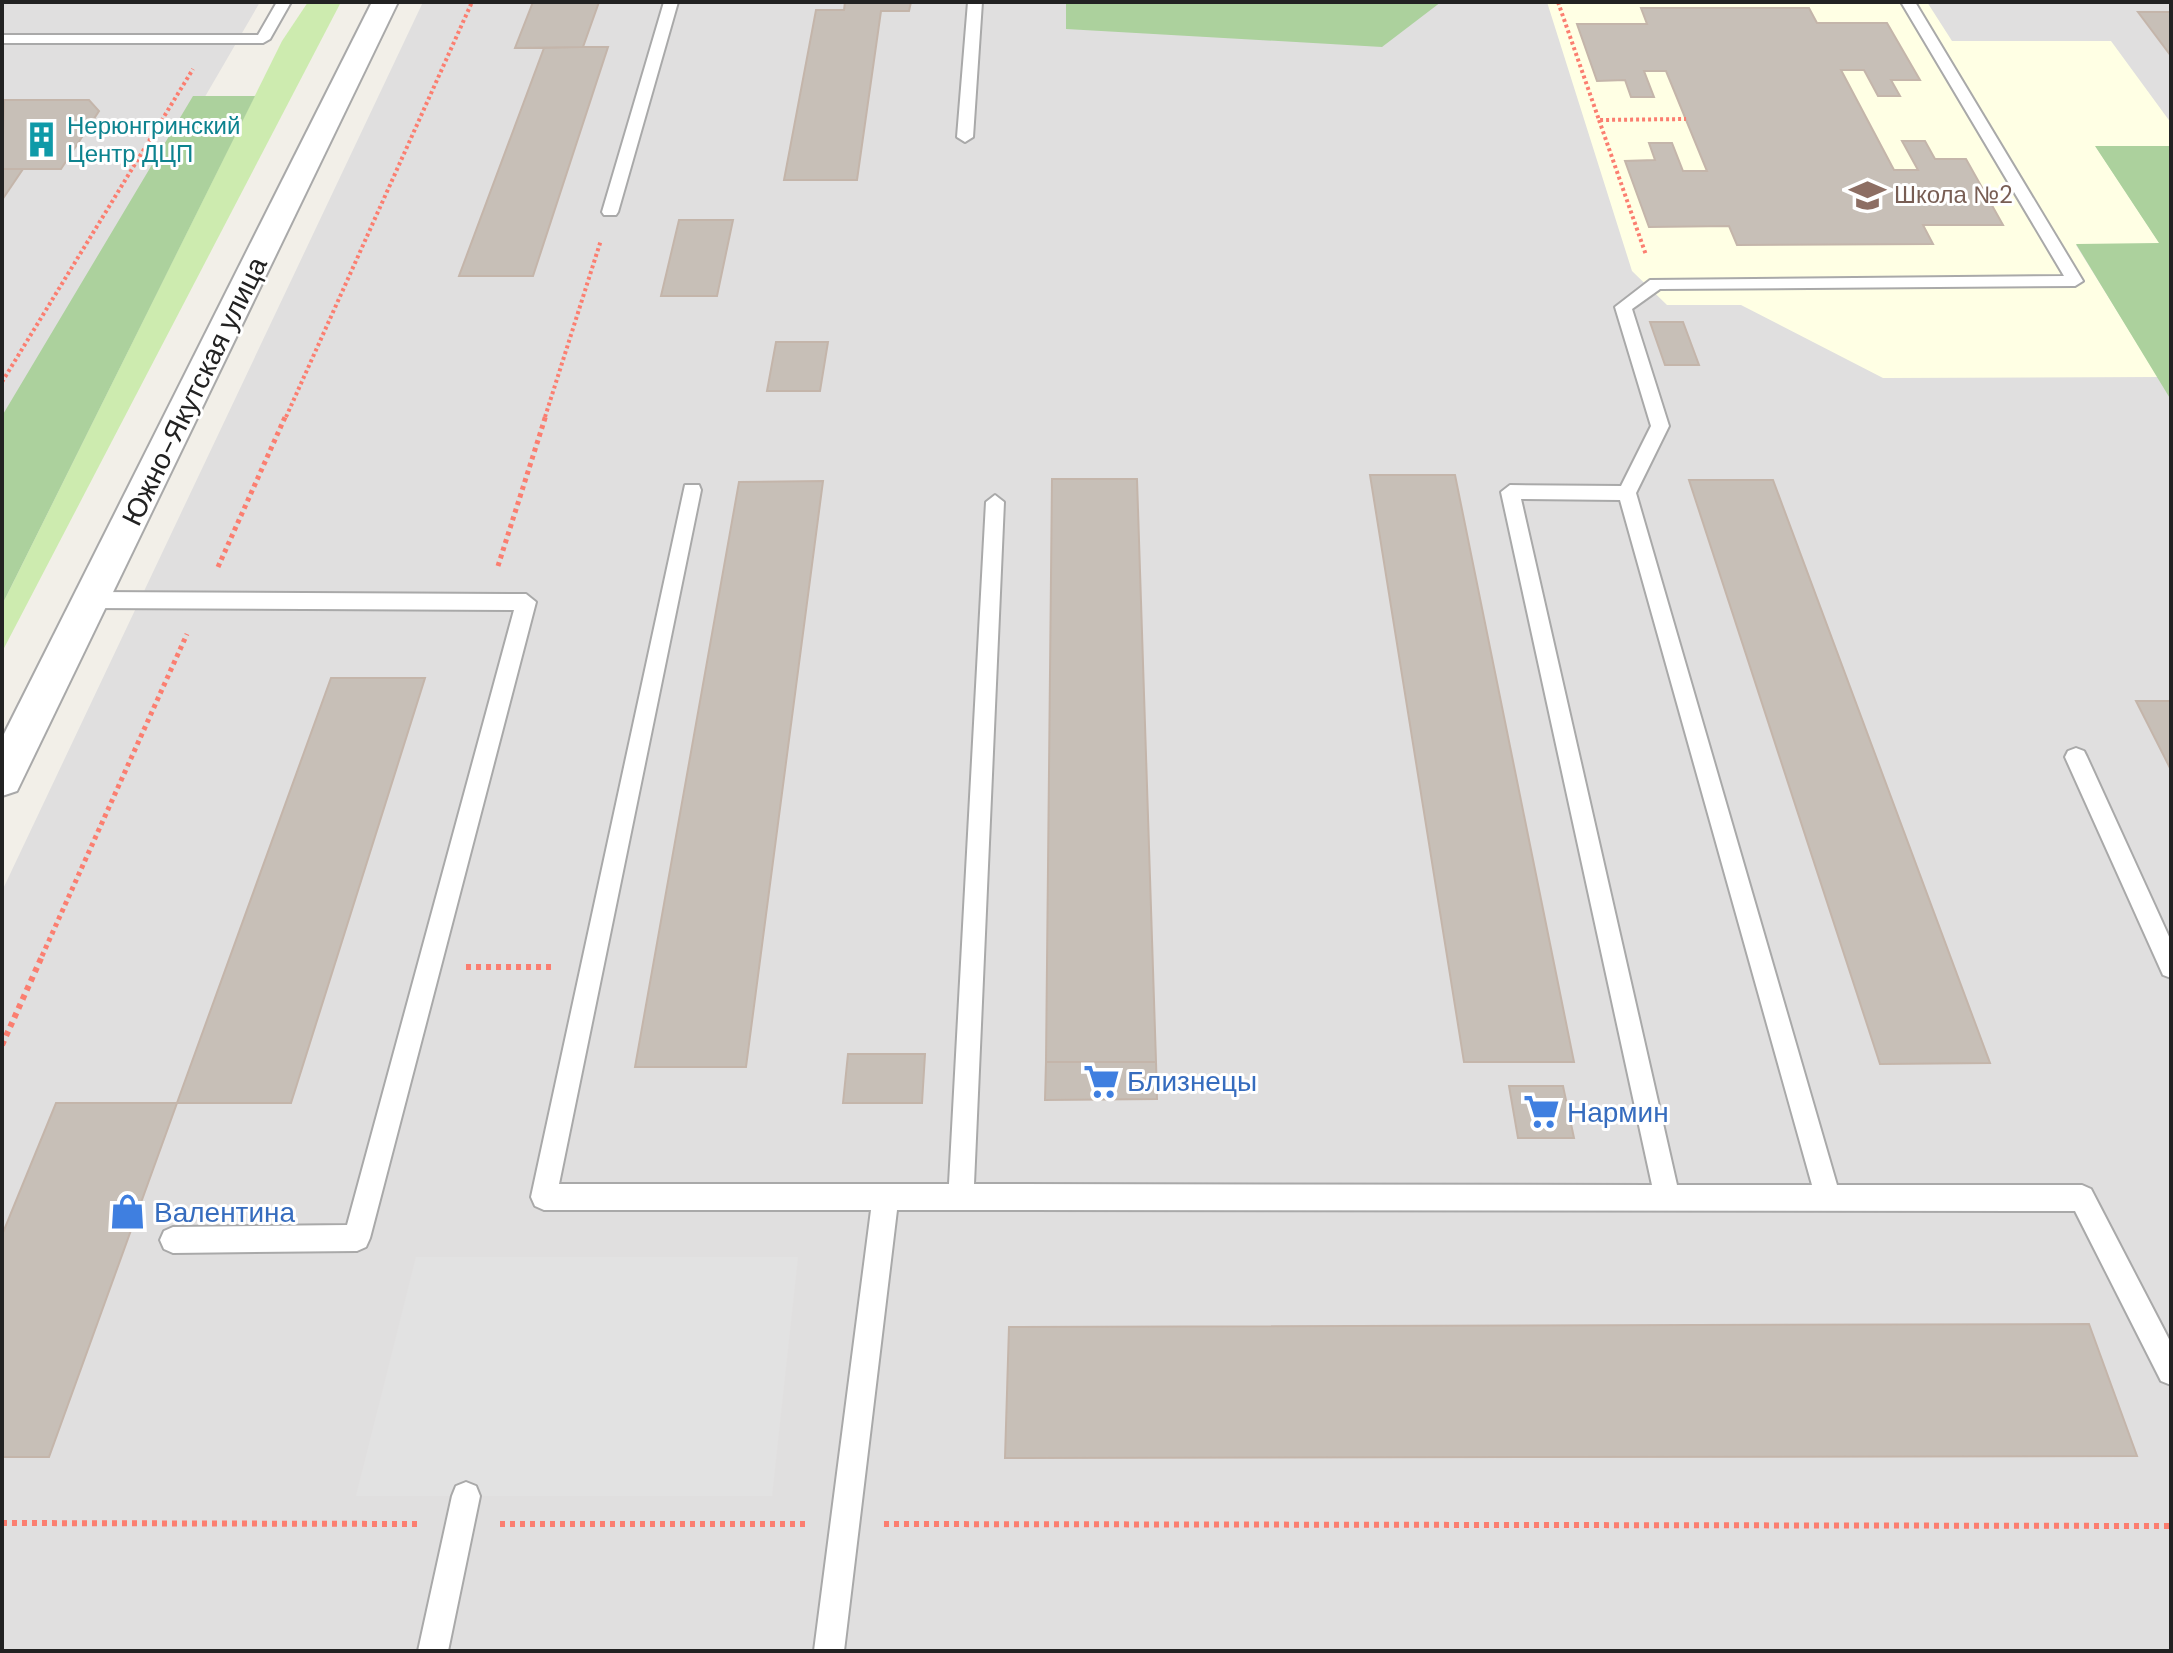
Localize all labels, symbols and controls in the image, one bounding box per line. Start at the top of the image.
place label: Нерюнгринский Центр ДЦП [67,110,240,169]
building icon: Нерюнгринский Центр ДЦП [22,121,60,159]
school or university icon: Школа №2 [1849,176,1887,214]
place label: Школа №2 [1894,179,2013,210]
street label: Южно-Якутская улица [113,250,276,532]
supermarket icon: Близнецы [1082,1062,1120,1100]
place label: Близнецы [1127,1063,1257,1100]
supermarket icon: Нармин [1522,1093,1560,1131]
place label: Нармин [1567,1094,1669,1131]
shop icon: Валентина [109,1193,147,1231]
place label: Валентина [154,1194,296,1231]

